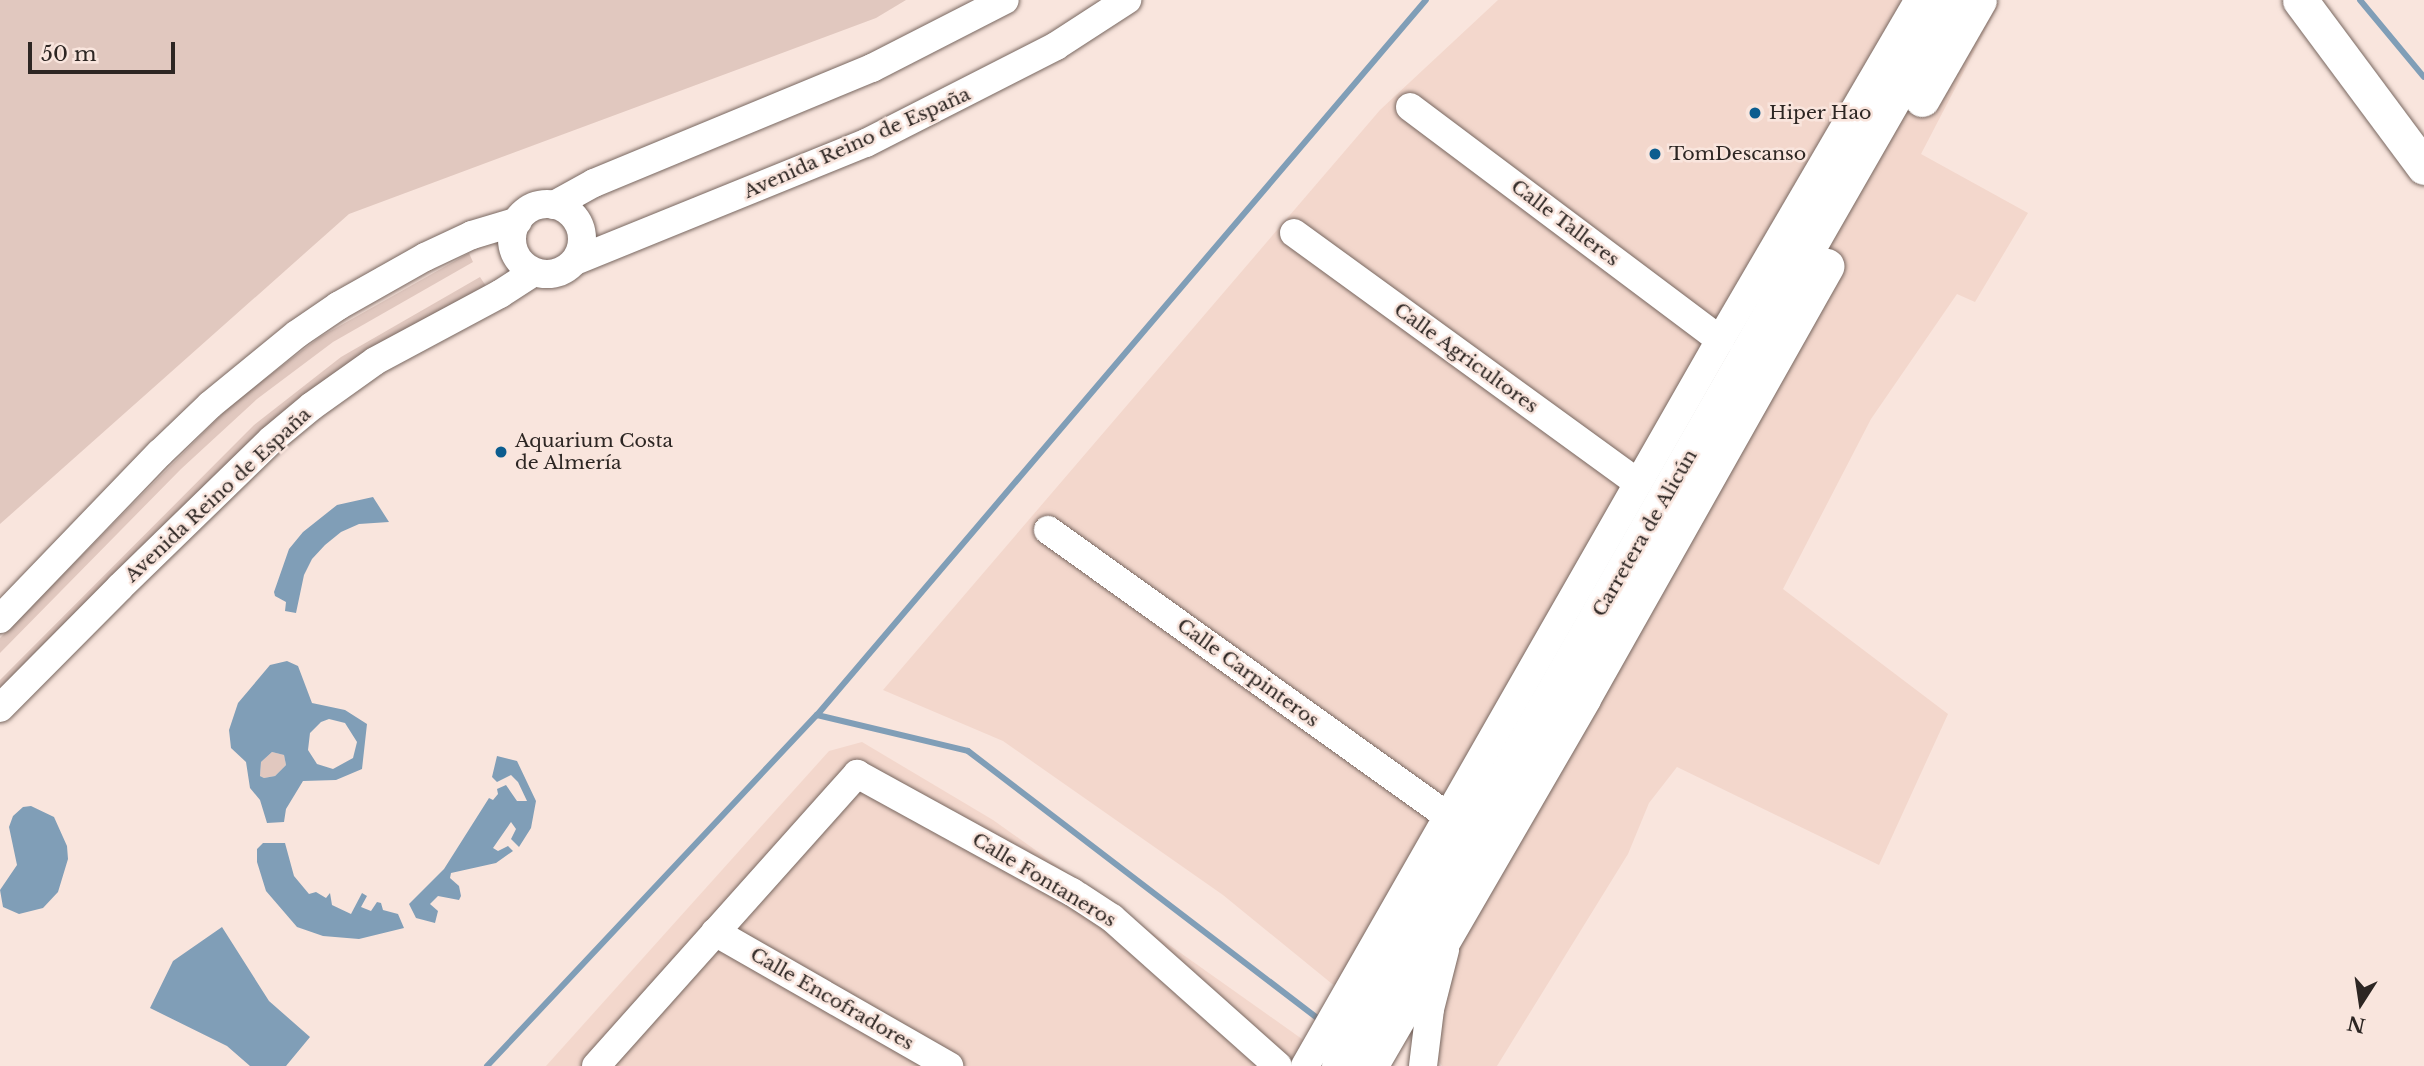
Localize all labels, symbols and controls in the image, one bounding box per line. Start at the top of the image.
scale bar [32,28,178,72]
text: 50 m [41,41,96,67]
street label: Avenida Reino de España [740,83,974,203]
place label: Hiper Hao [1769,102,1872,124]
marker: Hiper Hao [1747,105,1763,121]
place label: TomDescanso [1669,143,1806,165]
marker: TomDescanso [1647,146,1663,162]
street label: Calle Talleres [1506,175,1624,271]
street label: Calle Agricultores [1389,298,1543,418]
street label: Avenida Reino de España [120,403,316,587]
place label: Aquarium Costa de Almería [515,430,673,474]
marker: Aquarium Costa de Almería [493,444,509,460]
street label: Carretera de Alicún [1588,445,1702,621]
street label: Calle Carpinteros [1173,614,1323,732]
street label: Calle Fontaneros [968,828,1120,932]
street label: Calle Encofradores [746,943,918,1055]
north arrow [2326,968,2396,1038]
text: N [2345,1011,2368,1037]

